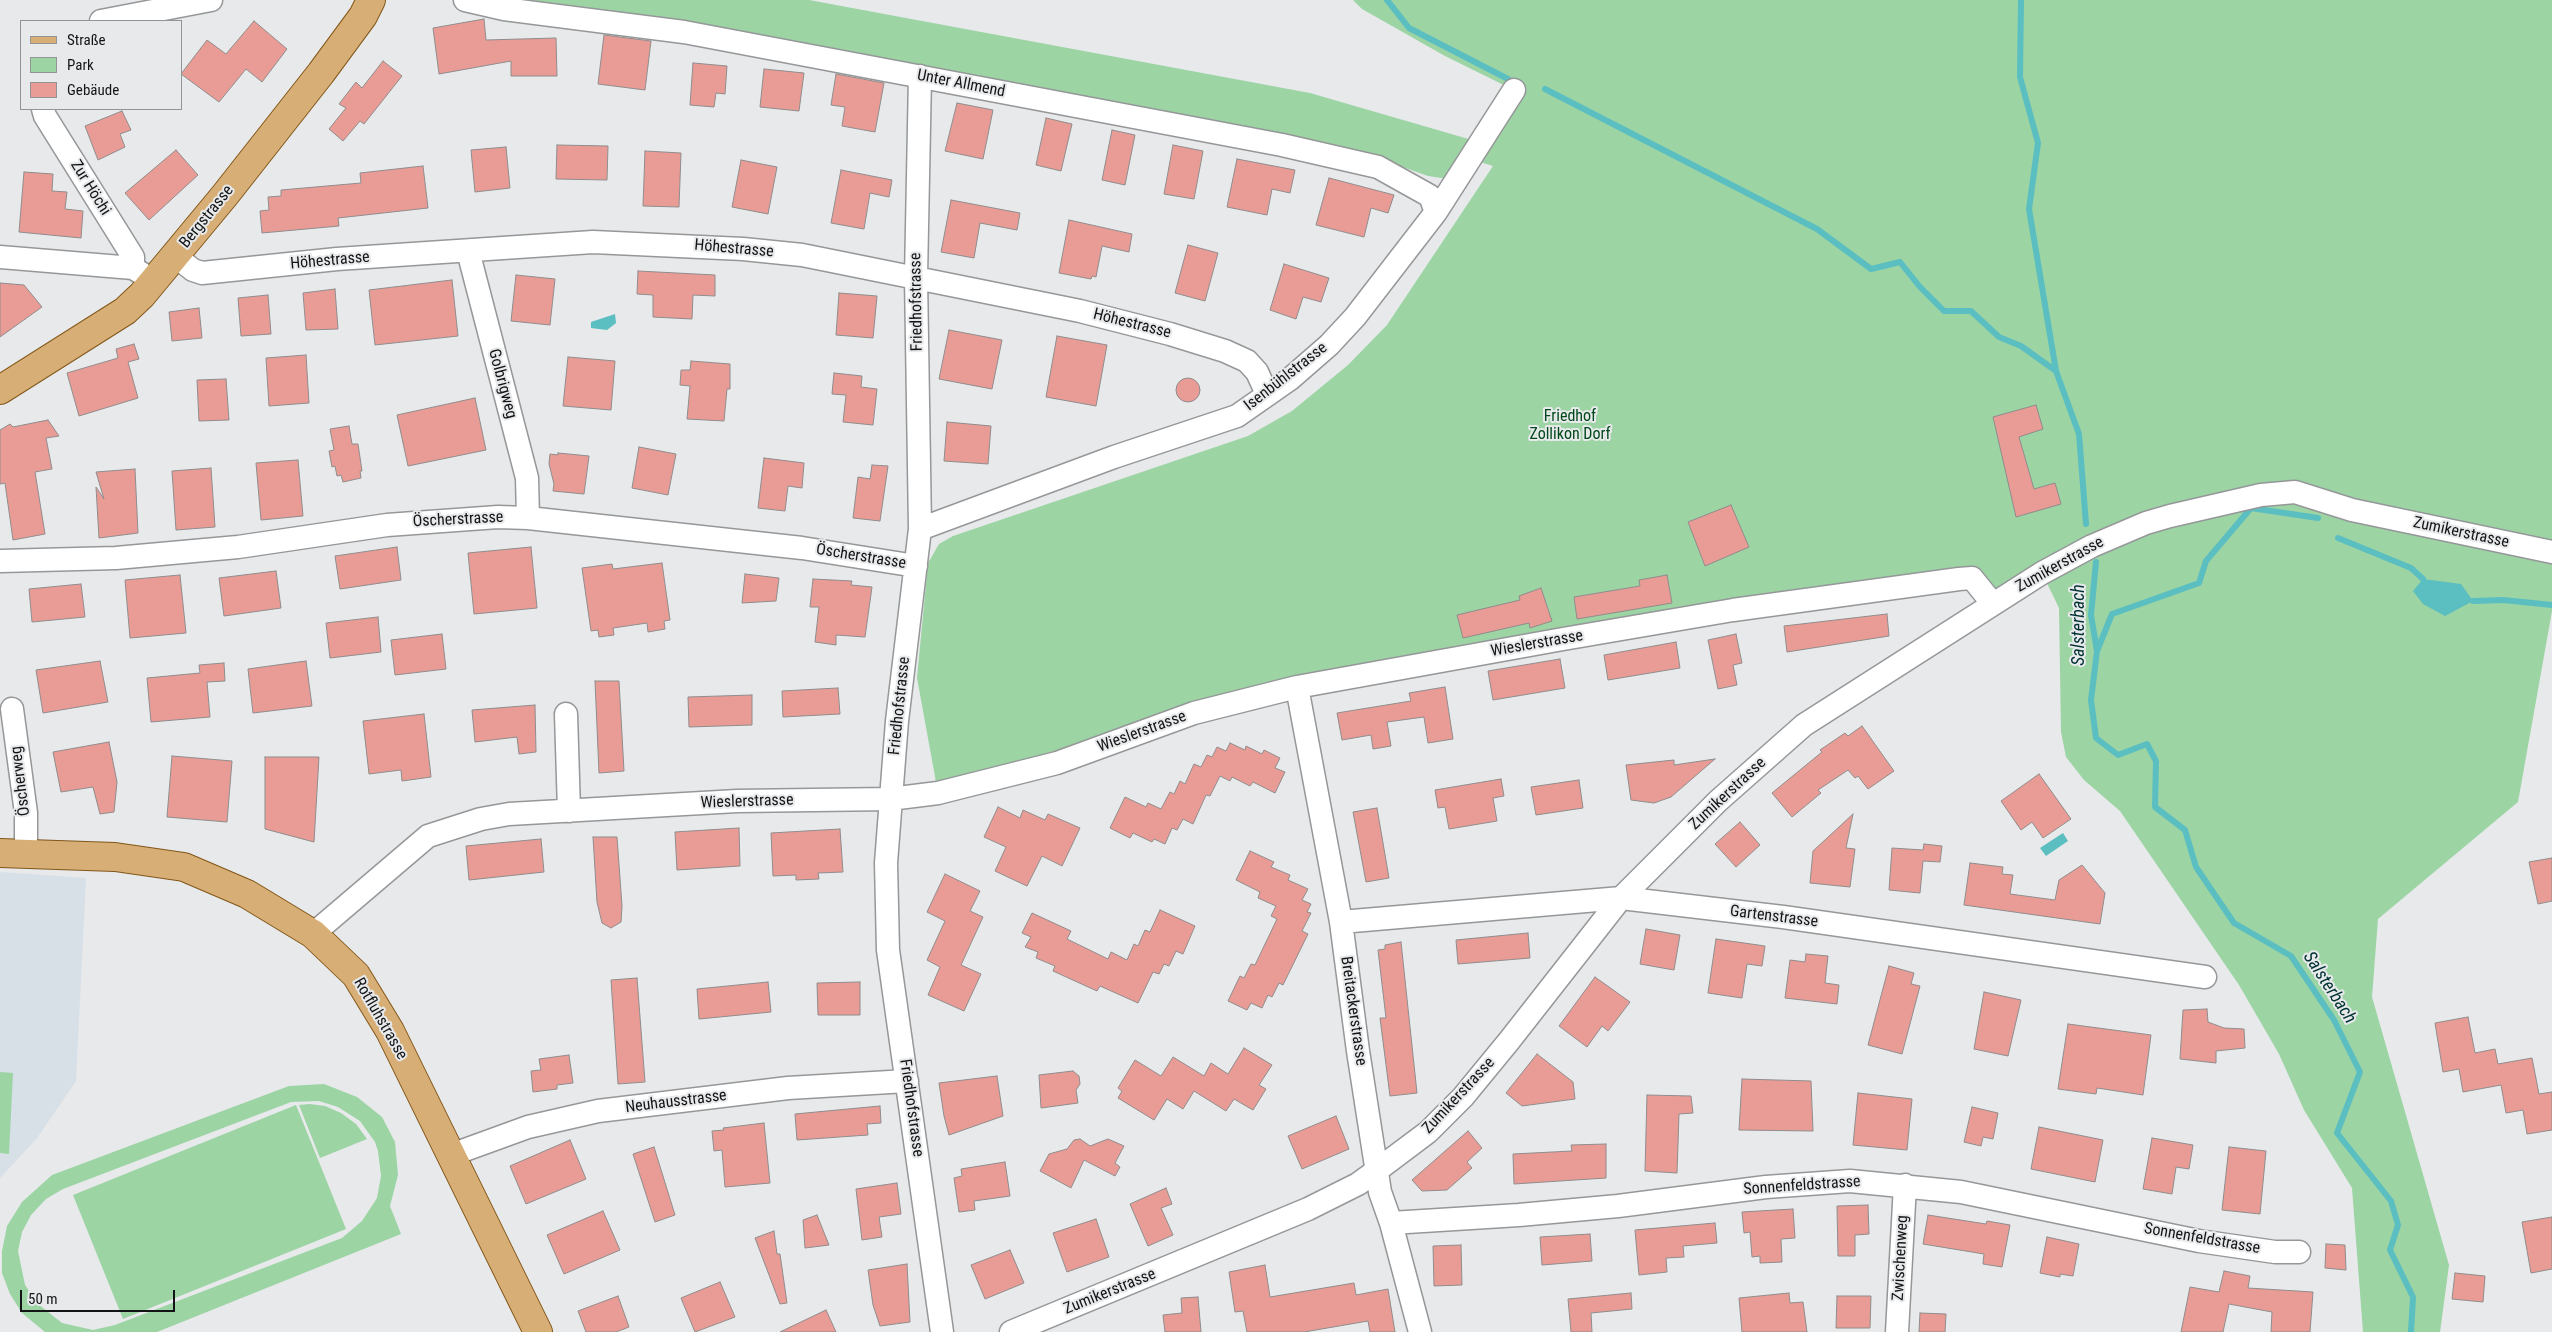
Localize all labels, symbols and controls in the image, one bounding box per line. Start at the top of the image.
legend [20,20,182,110]
text: Straße [67,31,106,49]
text: Park [67,56,94,74]
street label: Unter Allmend [915,66,1007,102]
text: Gebäude [67,81,119,99]
street label: Zur Höchi [66,157,114,219]
street label: Bergstrasse [176,182,238,252]
street label: Höhestrasse [694,236,774,262]
street label: Höhestrasse [290,248,370,274]
street label: Friedhofstrasse [907,253,927,351]
street label: Höhestrasse [1091,305,1173,343]
street label: Isenbühlstrasse [1241,339,1331,415]
street label: Golbrigweg [484,347,520,421]
park label: Friedhof Zollikon Dorf [1529,407,1611,445]
street label: Öscherstrasse [412,508,504,532]
street label: Zumikerstrasse [2411,513,2511,553]
street label: Zumikerstrasse [2013,533,2107,597]
street label: Öscherstrasse [815,540,907,574]
water label: Salsterbach [2068,584,2090,666]
street label: Wieslerstrasse [1490,626,1584,662]
street label: Friedhofstrasse [885,656,915,756]
street label: Wieslerstrasse [1095,707,1189,757]
street label: Öscherweg [7,745,35,817]
street label: Zumikerstrasse [1686,754,1770,834]
street label: Wieslerstrasse [700,791,794,813]
street label: Gartenstrasse [1729,902,1819,932]
water label: Salsterbach [2298,948,2360,1028]
street label: Breitackerstrasse [1336,955,1370,1067]
street label: Rotfluhstrasse [349,975,411,1063]
street label: Zumikerstrasse [1419,1054,1499,1138]
street label: Friedhofstrasse [895,1058,927,1158]
street label: Neuhausstrasse [624,1086,728,1118]
street label: Sonnenfeldstrasse [1743,1172,1861,1200]
street label: Zwischenweg [1889,1215,1913,1301]
street label: Sonnenfeldstrasse [2143,1219,2261,1259]
street label: Zumikerstrasse [1061,1265,1159,1319]
scale bar [22,1280,178,1312]
text: 50 m [28,1290,58,1308]

